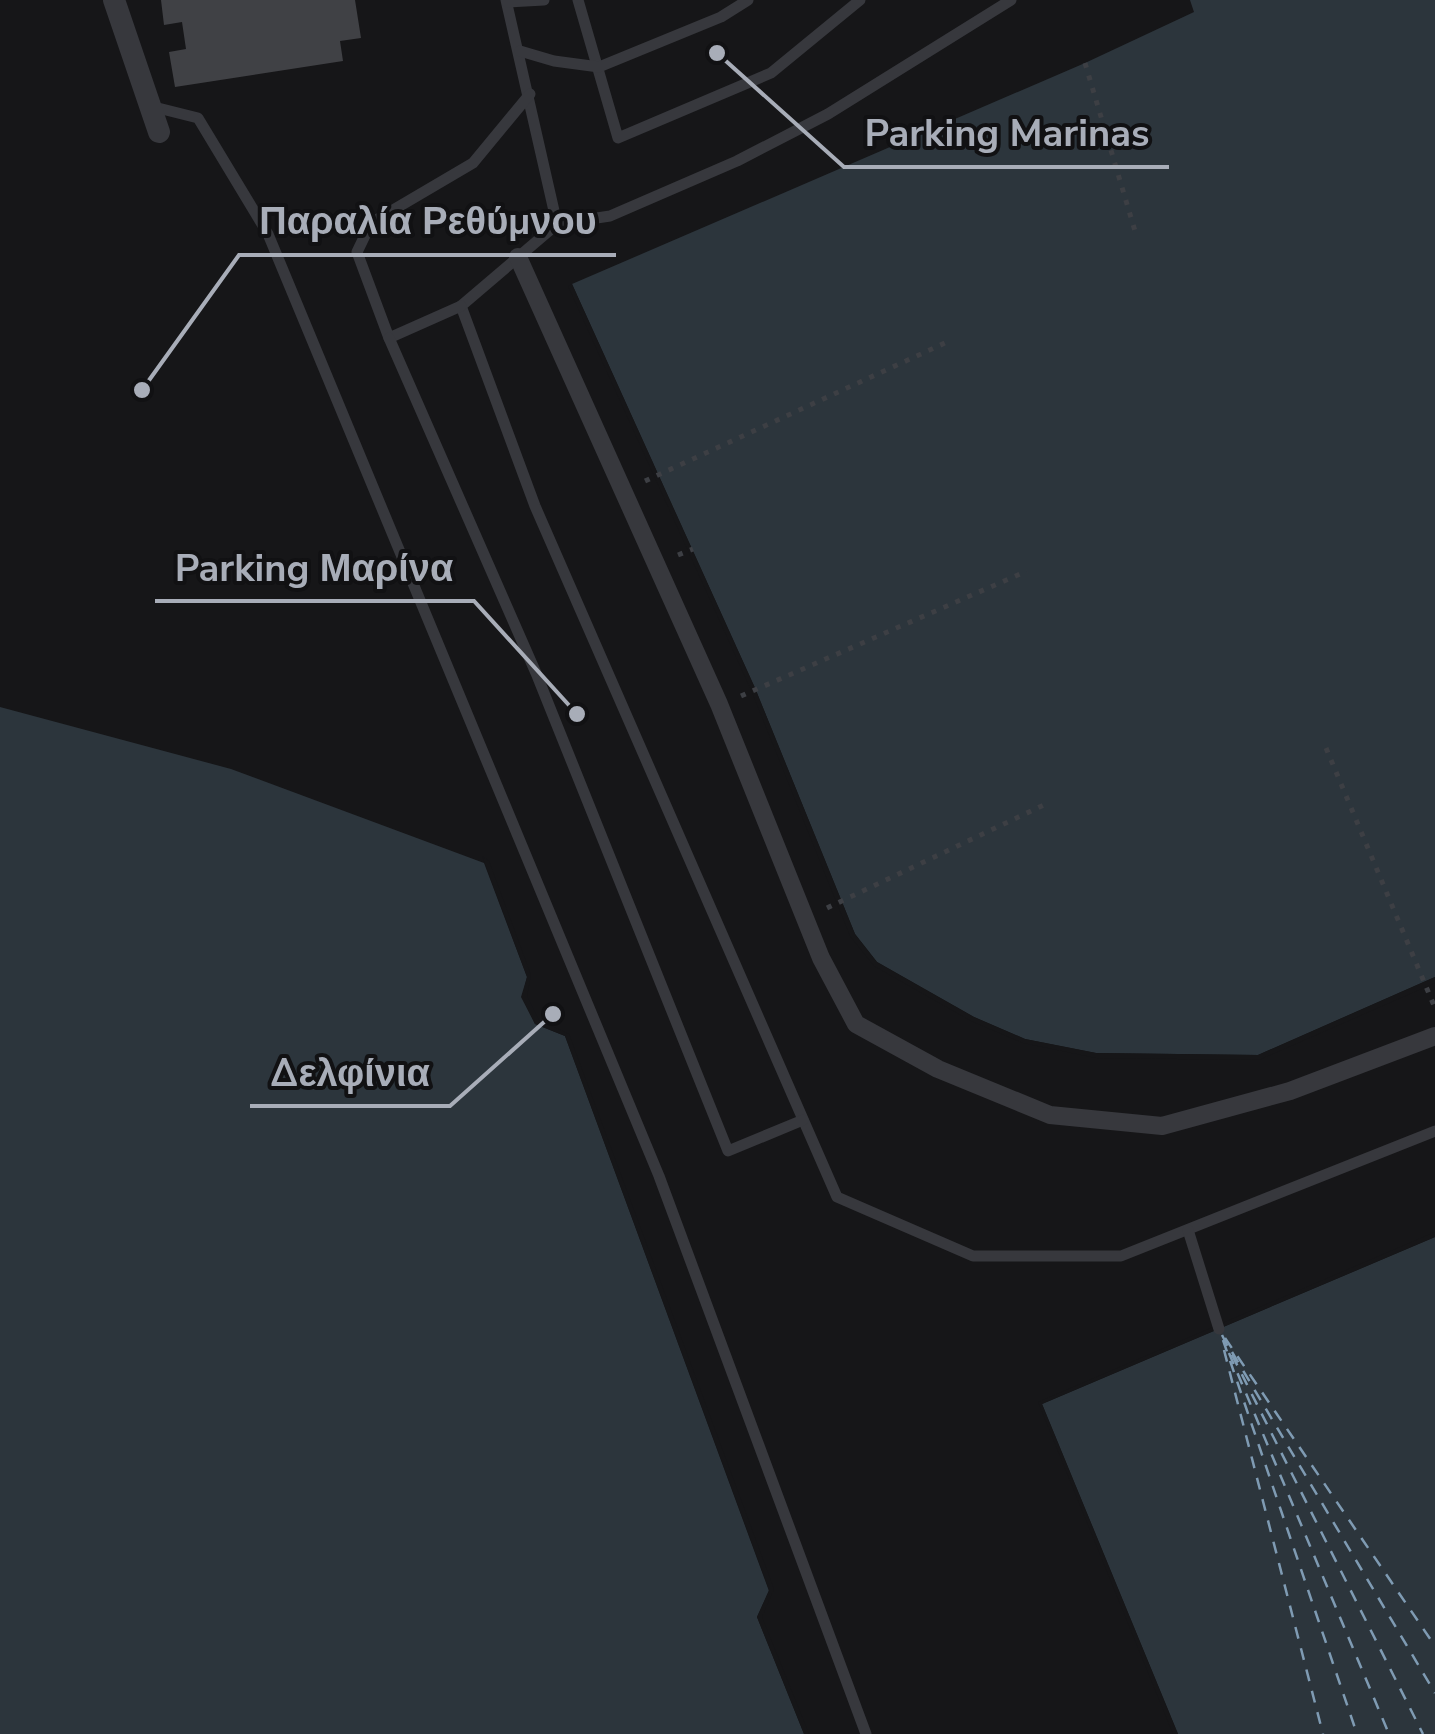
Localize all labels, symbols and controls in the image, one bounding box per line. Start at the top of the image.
callout: Parking Marinas [844,99,1169,167]
text: Parking Marinas [864,108,1150,159]
callout: Παραλία Ρεθύμνου [239,187,616,255]
text: Παραλία Ρεθύμνου [259,196,597,247]
callout: Parking Μαρίνα [155,533,474,601]
text: Parking Μαρίνα [175,543,453,594]
callout: Δελφίνια [250,1038,450,1106]
text: Δελφίνια [270,1048,430,1099]

